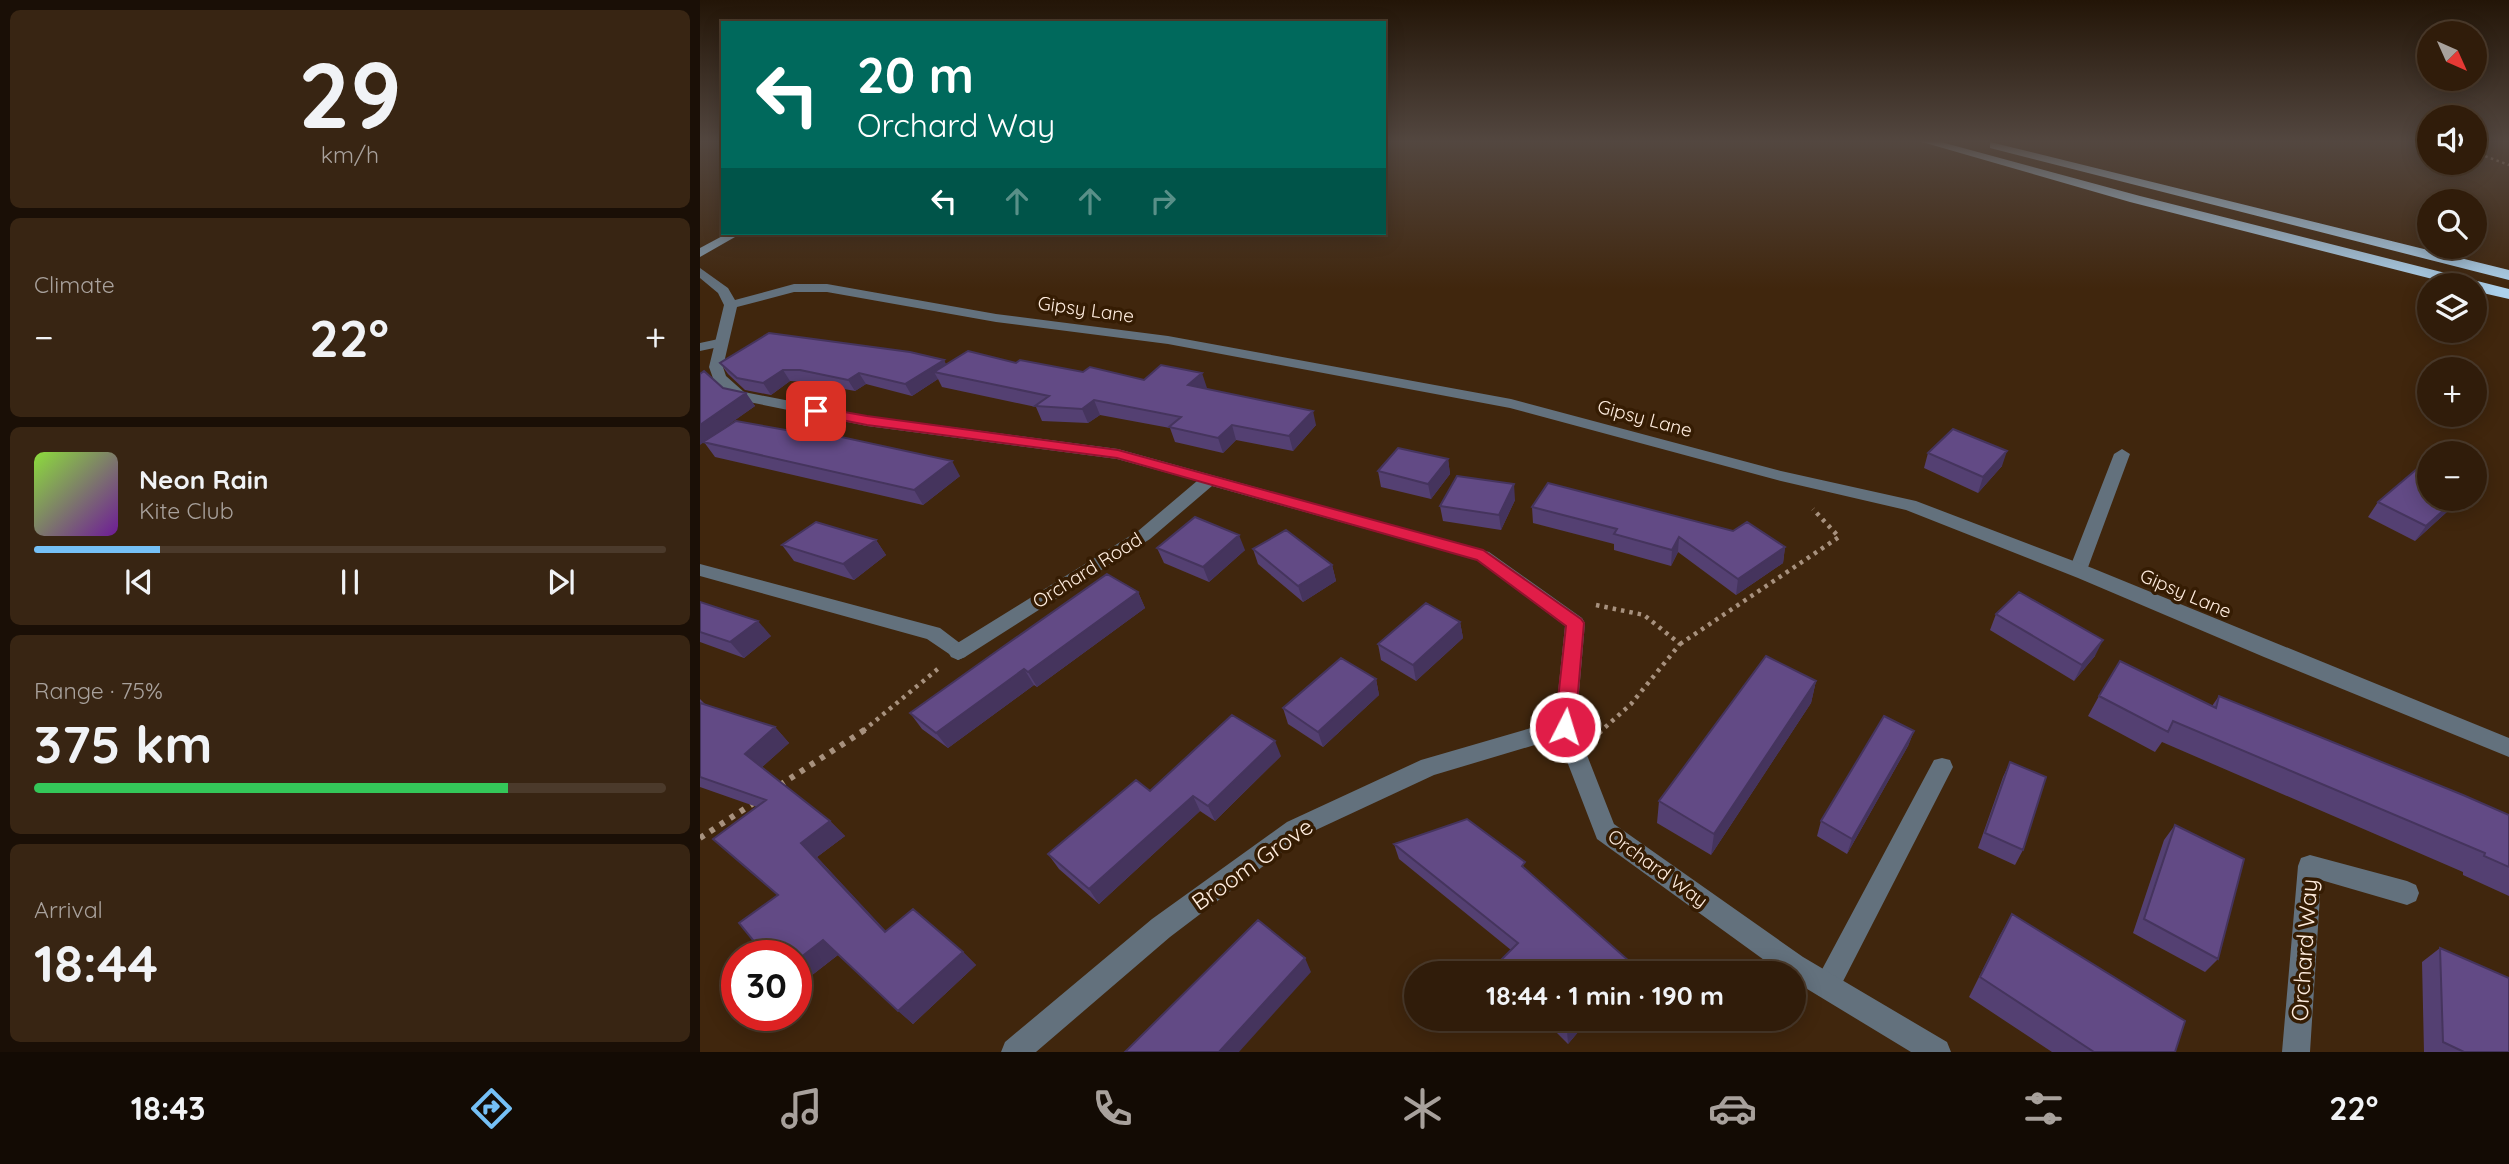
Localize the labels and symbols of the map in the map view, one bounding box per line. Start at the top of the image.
north arrow [2417,21,2487,91]
street label: Gipsy Lane [1036,290,1136,328]
pin [786,381,846,441]
street label: Gipsy Lane [1595,394,1695,442]
street label: Orchard Road [1028,527,1146,613]
street label: Gipsy Lane [2137,563,2235,623]
position arrow [1528,690,1602,764]
street label: Broom Grove [1186,812,1318,916]
street label: Orchard Way [1603,824,1713,912]
street label: Orchard Way [2285,878,2323,1022]
speed limit sign: 30 [721,940,812,1031]

